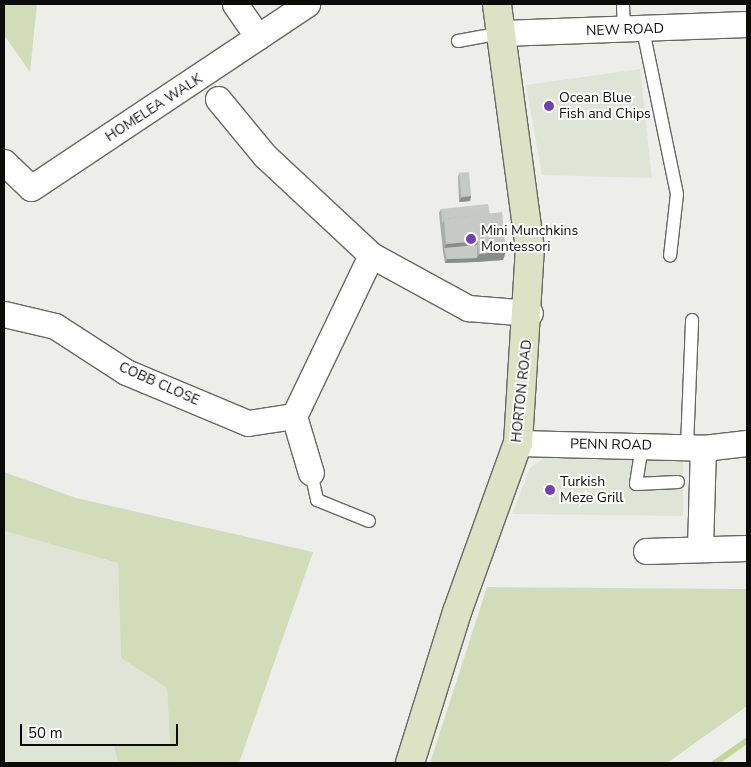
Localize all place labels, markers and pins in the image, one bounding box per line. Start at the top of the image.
place label: Ocean Blue Fish and Chips [559,90,651,122]
marker: Ocean Blue Fish and Chips [543,100,555,112]
place label: Mini Munchkins Montessori [481,223,578,256]
marker: Mini Munchkins Montessori [465,233,477,245]
place label: Turkish Meze Grill [560,474,623,507]
marker: Turkish Meze Grill [544,484,556,496]

